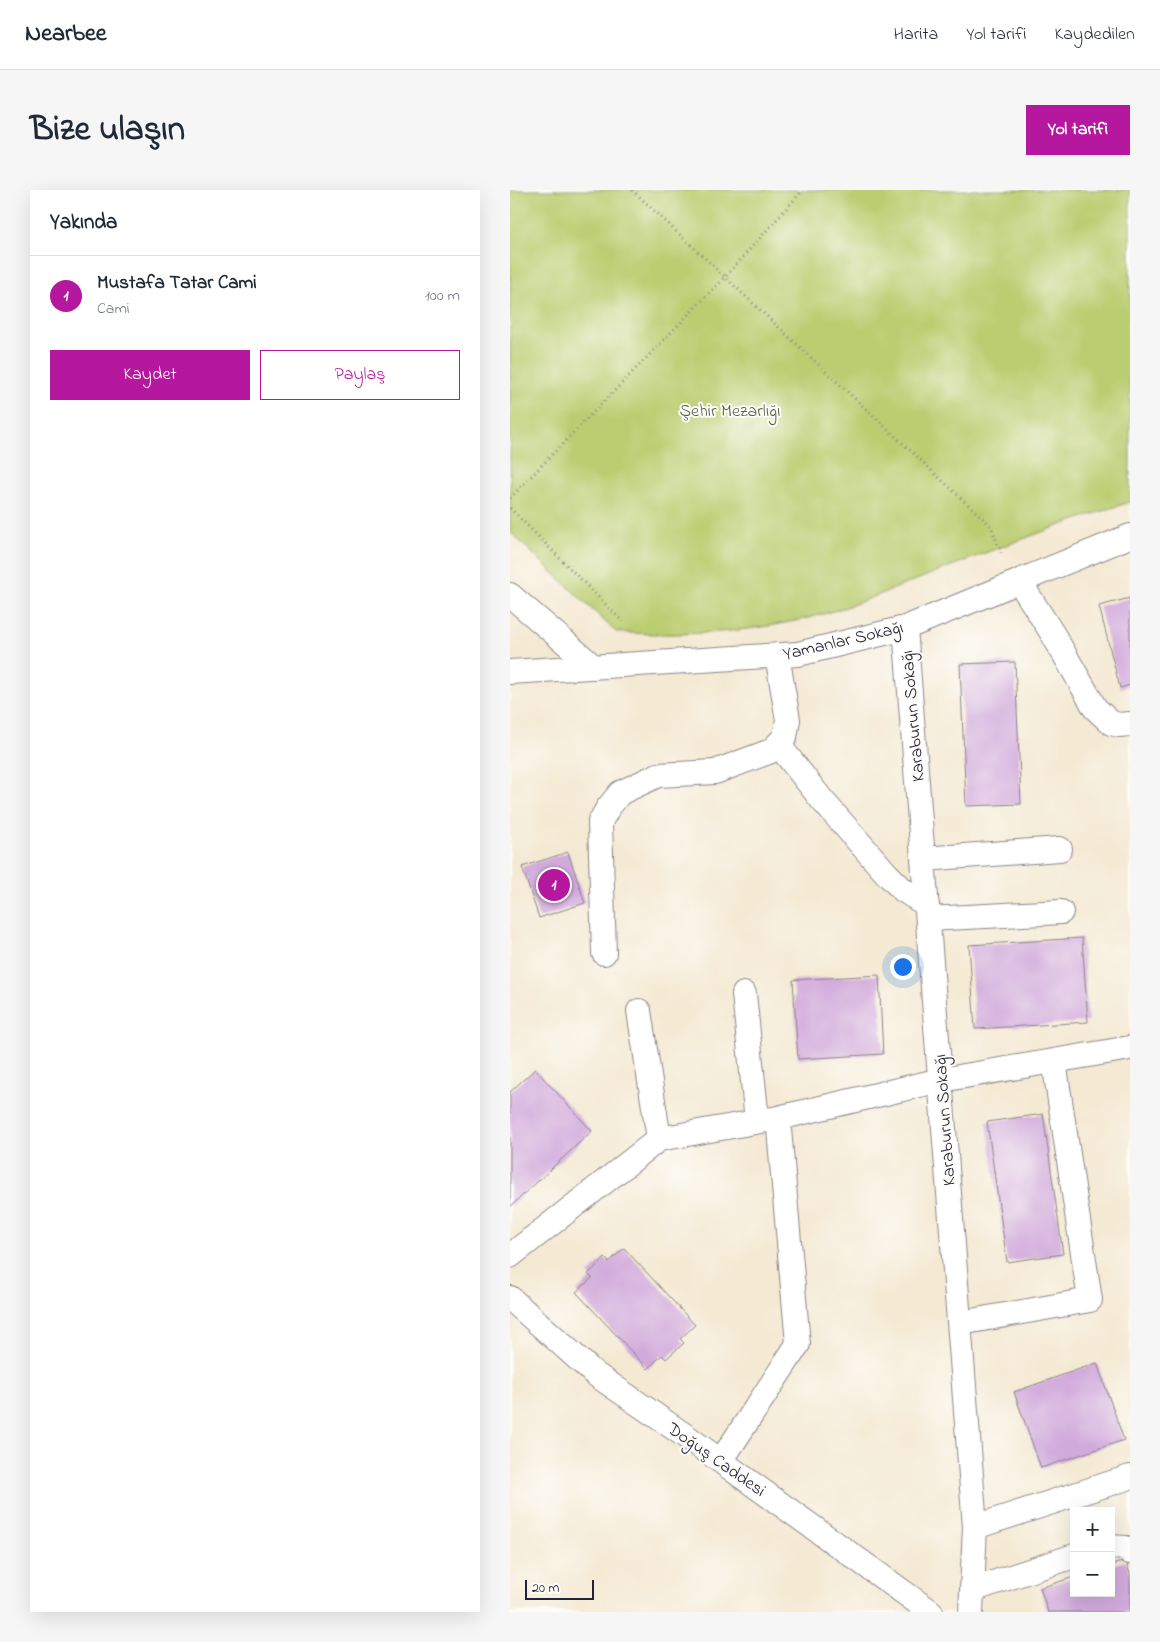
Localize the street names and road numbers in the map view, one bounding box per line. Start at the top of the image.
street label: Yamanlar Sokağı [781,615,906,669]
street label: Karaburun Sokağı [895,649,934,783]
street label: Karaburun Sokağı [928,1053,965,1187]
street label: Doğuş Caddesi [660,1416,770,1505]

